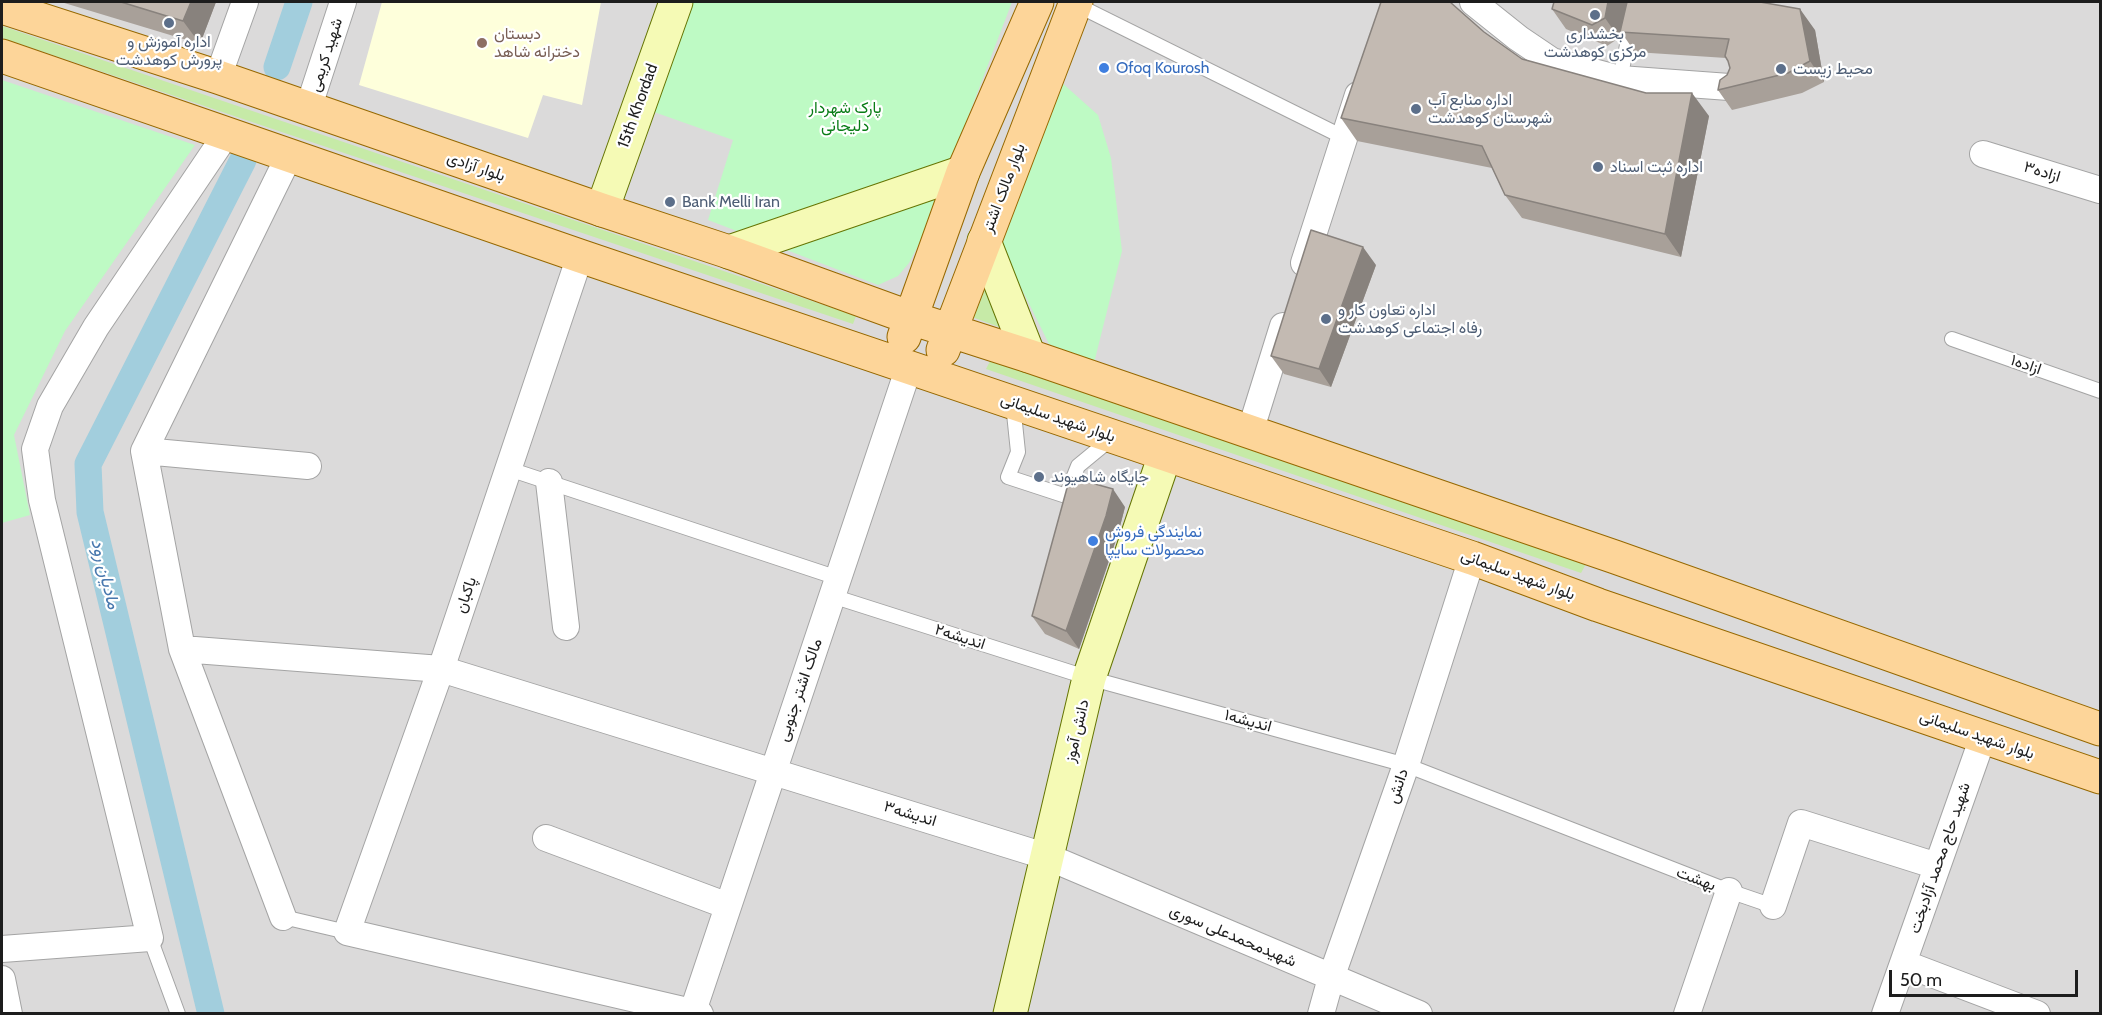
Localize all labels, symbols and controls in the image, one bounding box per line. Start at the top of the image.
marker: بخشداری مرکزی کوهدشت [1588,8,1602,22]
marker: اداره آموزش و پرورش کوهدشت [162,16,176,30]
street label: شهید کریمی [305,16,347,94]
place label: دبستان دخترانه شاهد [494,24,580,62]
place label: بخشداری مرکزی کوهدشت [1544,24,1646,62]
place label: اداره آموزش و پرورش کوهدشت [116,32,222,70]
marker: دبستان دخترانه شاهد [475,36,489,50]
place label: Ofoq Kourosh [1116,58,1209,78]
place label: محیط زیست [1793,59,1873,79]
street label: 15th Khordad [614,61,662,151]
marker: Ofoq Kourosh [1097,61,1111,75]
marker: محیط زیست [1774,62,1788,76]
place label: اداره منابع آب شهرستان کوهدشت [1428,90,1552,128]
park label: پارک شهردار دلیجانی [808,98,882,136]
marker: اداره منابع آب شهرستان کوهدشت [1409,102,1423,116]
street label: بلوار مالک اشتر [978,141,1030,235]
street label: بلوار آزادی [444,148,508,186]
place label: اداره ثبت اسناد [1610,157,1703,177]
street label: ازاده۳ [2021,157,2063,187]
marker: اداره ثبت اسناد [1591,160,1605,174]
place label: Bank Melli Iran [682,192,780,212]
marker: Bank Melli Iran [663,195,677,209]
place label: اداره تعاون کار و رفاه اجتماعی کوهدشت [1338,300,1482,338]
marker: اداره تعاون کار و رفاه اجتماعی کوهدشت [1319,312,1333,326]
street label: ازاده۱ [2008,351,2044,379]
street label: بلوار شهید سلیمانی [998,389,1118,447]
place label: جایگاه شاهیوند [1051,467,1149,487]
marker: جایگاه شاهیوند [1032,470,1046,484]
place label: نمایندگی فروش محصولات سایپا [1105,522,1204,560]
marker: نمایندگی فروش محصولات سایپا [1086,534,1100,548]
water label: مادیان رود [86,537,124,611]
street label: بلوار شهید سلیمانی [1458,545,1578,605]
street label: پاکبان [451,574,481,616]
street label: اندیشه۲ [932,620,988,654]
street label: مالک اشتر جنوبی [773,636,827,744]
street label: دانش آموز [1060,698,1094,764]
street label: اندیشه۱ [1222,705,1274,737]
street label: بلوار شهید سلیمانی [1917,706,2037,764]
street label: دانش [1383,766,1413,806]
street label: شهید حاج محمد آزادبخت [1905,780,1975,936]
street label: اندیشه۳ [881,797,939,831]
street label: بهشت [1673,863,1719,895]
street label: شهیدمحمدعلی سوری [1167,901,1299,971]
scale bar [1892,958,2081,996]
text: 50 m [1900,969,1942,991]

